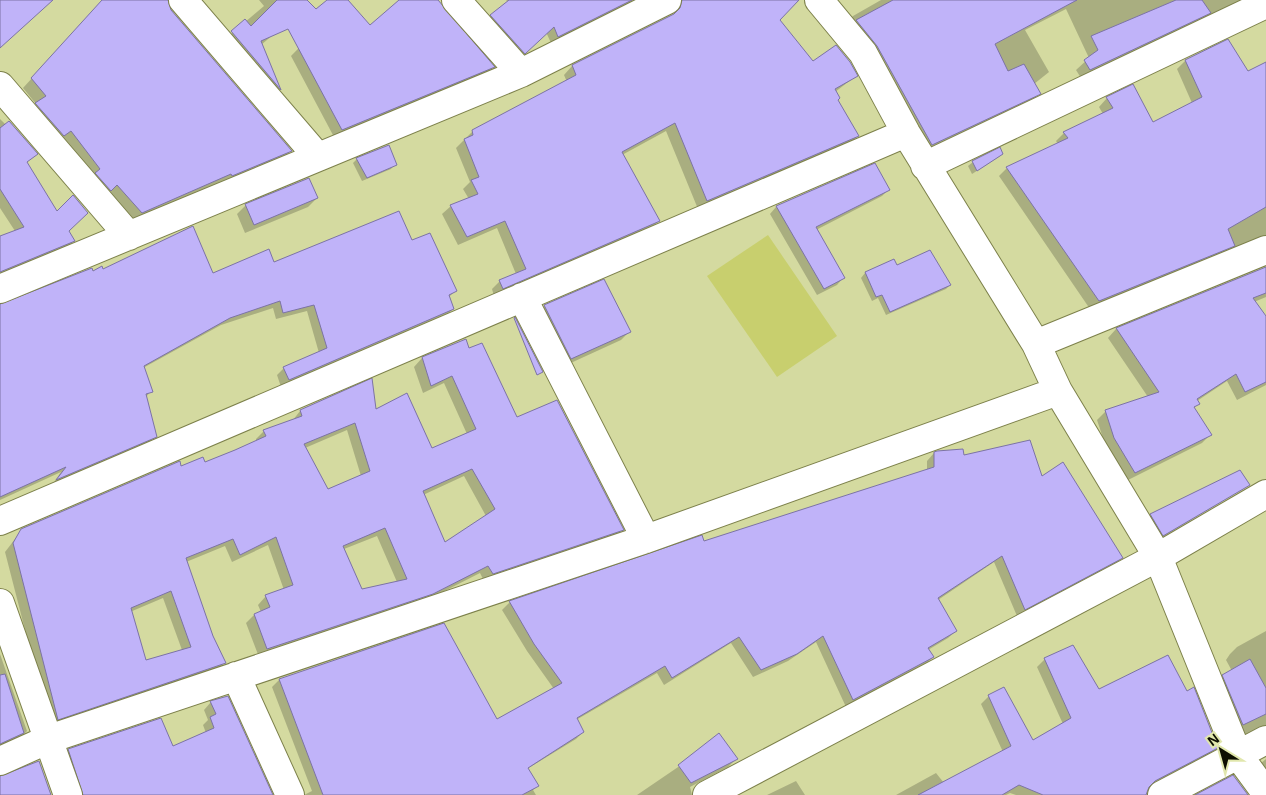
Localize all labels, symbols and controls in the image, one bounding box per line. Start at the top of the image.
north arrow [1196,725,1246,775]
text: N [1204,730,1222,749]

